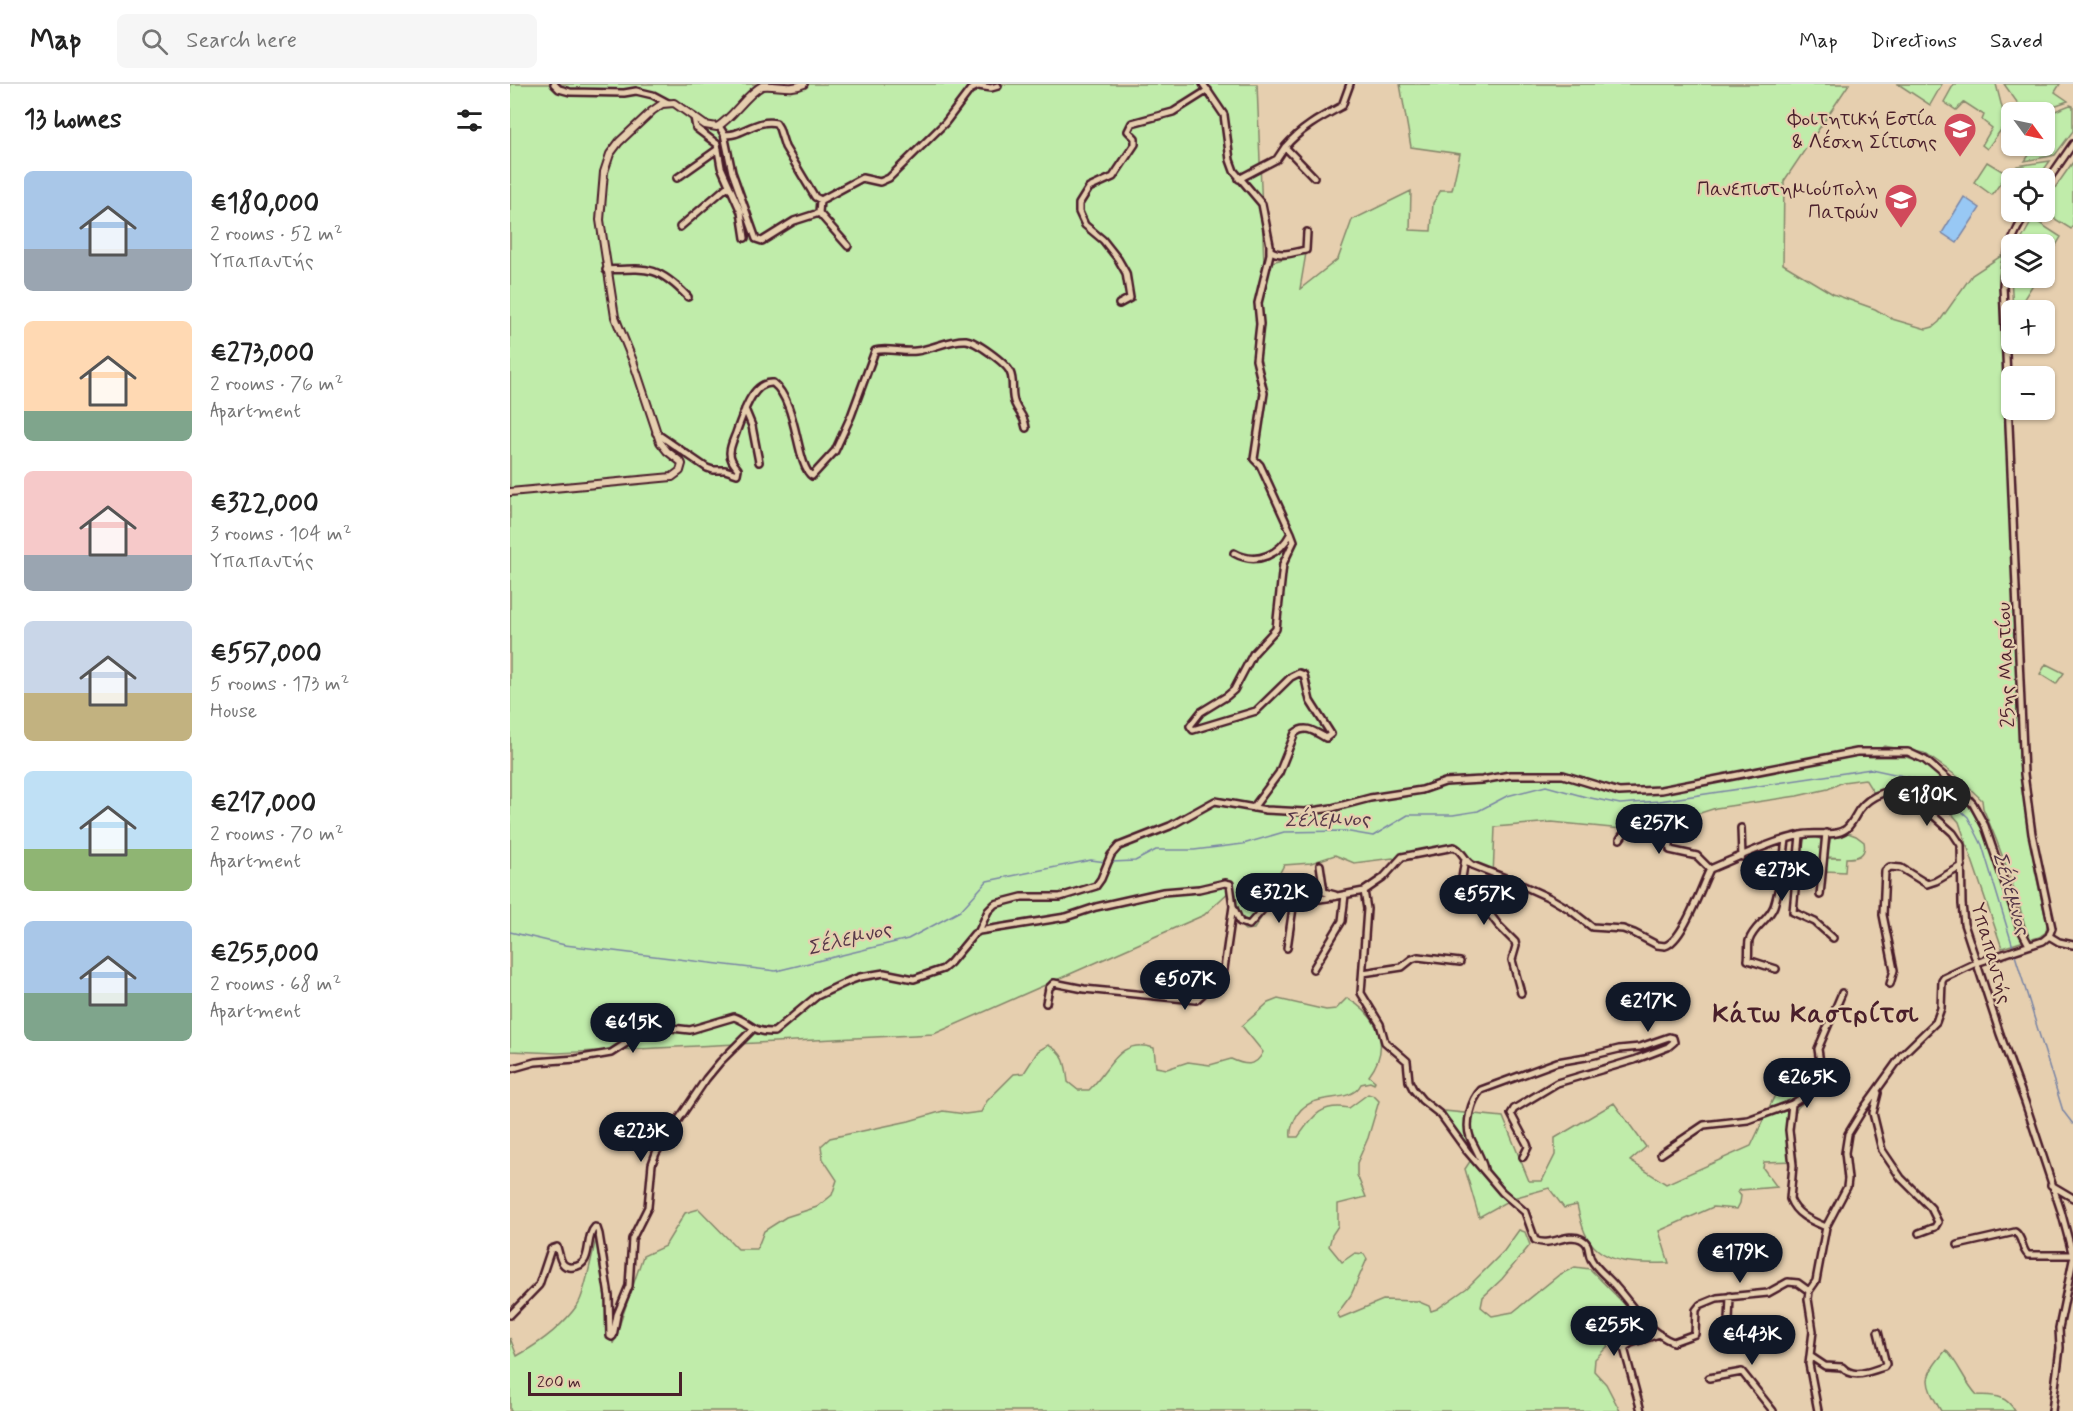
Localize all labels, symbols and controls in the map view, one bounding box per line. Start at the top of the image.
search box [117,14,537,68]
text: Map [30,23,81,60]
icon: search [138,25,171,58]
text: Search here [186,27,297,55]
text: Map [1799,27,1838,55]
text: Directions [1871,27,1957,55]
text: Saved [1990,27,2043,55]
north arrow [2001,102,2055,156]
map controls [2001,102,2055,420]
text: 13 homes [24,103,122,137]
icon: filters [453,104,486,137]
place label: Φοιτητική Εστία & Λέσχη Σίτισης [1787,106,1937,156]
school or university icon: Φοιτητική Εστία & Λέσχη Σίτισης [1942,111,1978,158]
button: locate [2001,168,2055,222]
place label: Πανεπιστημιούπολη Πατρών [1697,176,1878,226]
school or university icon: Πανεπιστημιούπολη Πατρών [1883,182,1919,229]
text: €180,000 [210,187,319,221]
icon: home [72,195,144,267]
text: 2 rooms · 52 m² [210,221,343,248]
button: layers [2001,234,2055,288]
text: Υπαπαντής [210,248,314,275]
button: + [2001,300,2055,354]
text: €273,000 [210,337,314,371]
icon: home [72,345,144,417]
button: − [2001,366,2055,420]
text: 2 rooms · 76 m² [210,371,343,398]
text: Apartment [210,398,301,425]
text: €322,000 [210,487,319,521]
icon: home [72,495,144,567]
text: 3 rooms · 104 m² [210,521,352,548]
text: Υπαπαντής [210,548,314,575]
street label: 25ης Μαρτίου [1991,602,2022,728]
text: €557,000 [210,637,322,671]
icon: home [72,645,144,717]
text: 5 rooms · 173 m² [210,671,349,698]
text: House [210,698,257,725]
pin: €180K [1885,776,1969,827]
text: €180K [1897,782,1957,809]
text: €217,000 [210,787,316,821]
icon: home [72,795,144,867]
pin: €257K [1617,804,1701,855]
water label: Σέλεμνος [1284,805,1372,835]
text: €257K [1630,810,1688,837]
text: 2 rooms · 70 m² [210,821,344,848]
text: Apartment [210,848,301,875]
water label: Σέλεμνος [1985,848,2037,940]
pin: €273K [1740,851,1824,902]
text: €273K [1754,857,1810,884]
pin: €322K [1237,873,1321,924]
pin: €557K [1442,875,1526,926]
text: €322K [1250,879,1308,906]
text: €557K [1453,881,1515,908]
street label: Υπαπαντής [1963,900,2018,1007]
water label: Σέλεμνος [804,915,896,963]
text: €255,000 [210,937,319,971]
icon: home [72,945,144,1017]
pin: €507K [1143,960,1227,1011]
text: €507K [1154,966,1216,993]
text: 2 rooms · 68 m² [210,971,341,998]
pin: €217K [1606,982,1690,1033]
text: €217K [1620,988,1676,1015]
text: Apartment [210,998,301,1025]
district label: Κάτω Καστρίτσι [1713,998,1919,1032]
pin: €615K [591,1003,675,1054]
text: €615K [604,1009,662,1036]
pin: €265K [1765,1058,1849,1109]
text: €265K [1777,1064,1837,1091]
pin: €223K [599,1112,683,1163]
text: €223K [613,1118,669,1145]
pin: €179K [1698,1233,1782,1284]
text: €179K [1712,1239,1768,1266]
pin: €255K [1572,1306,1656,1357]
text: €255K [1585,1312,1643,1339]
pin: €443K [1710,1315,1794,1366]
text: €443K [1722,1321,1782,1348]
scale bar [528,1369,682,1396]
text: 200 m [537,1372,581,1393]

